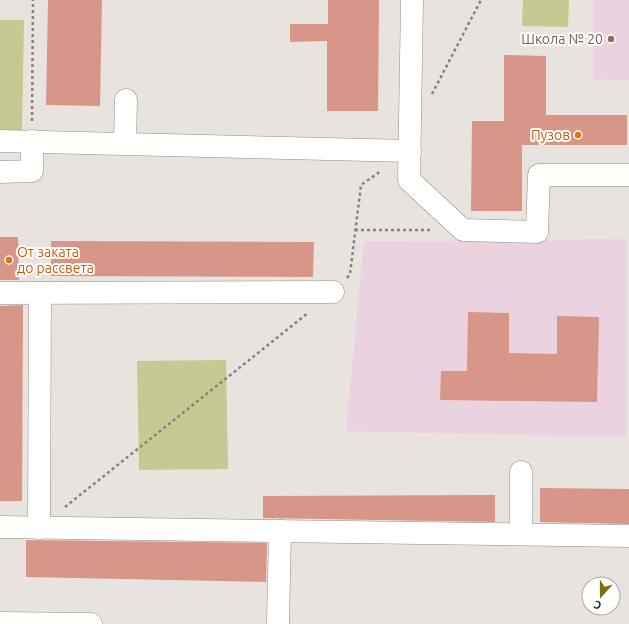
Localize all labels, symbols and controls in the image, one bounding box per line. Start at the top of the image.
place label: Школа № 20 [521,31,603,47]
marker: Школа № 20 [606,34,616,44]
place label: Пузов [531,127,570,143]
marker: Пузов [573,130,583,140]
place label: От заката до рассвета [17,244,94,276]
marker: От заката до рассвета [4,255,14,265]
north arrow [581,576,621,616]
text: С [592,598,603,612]

